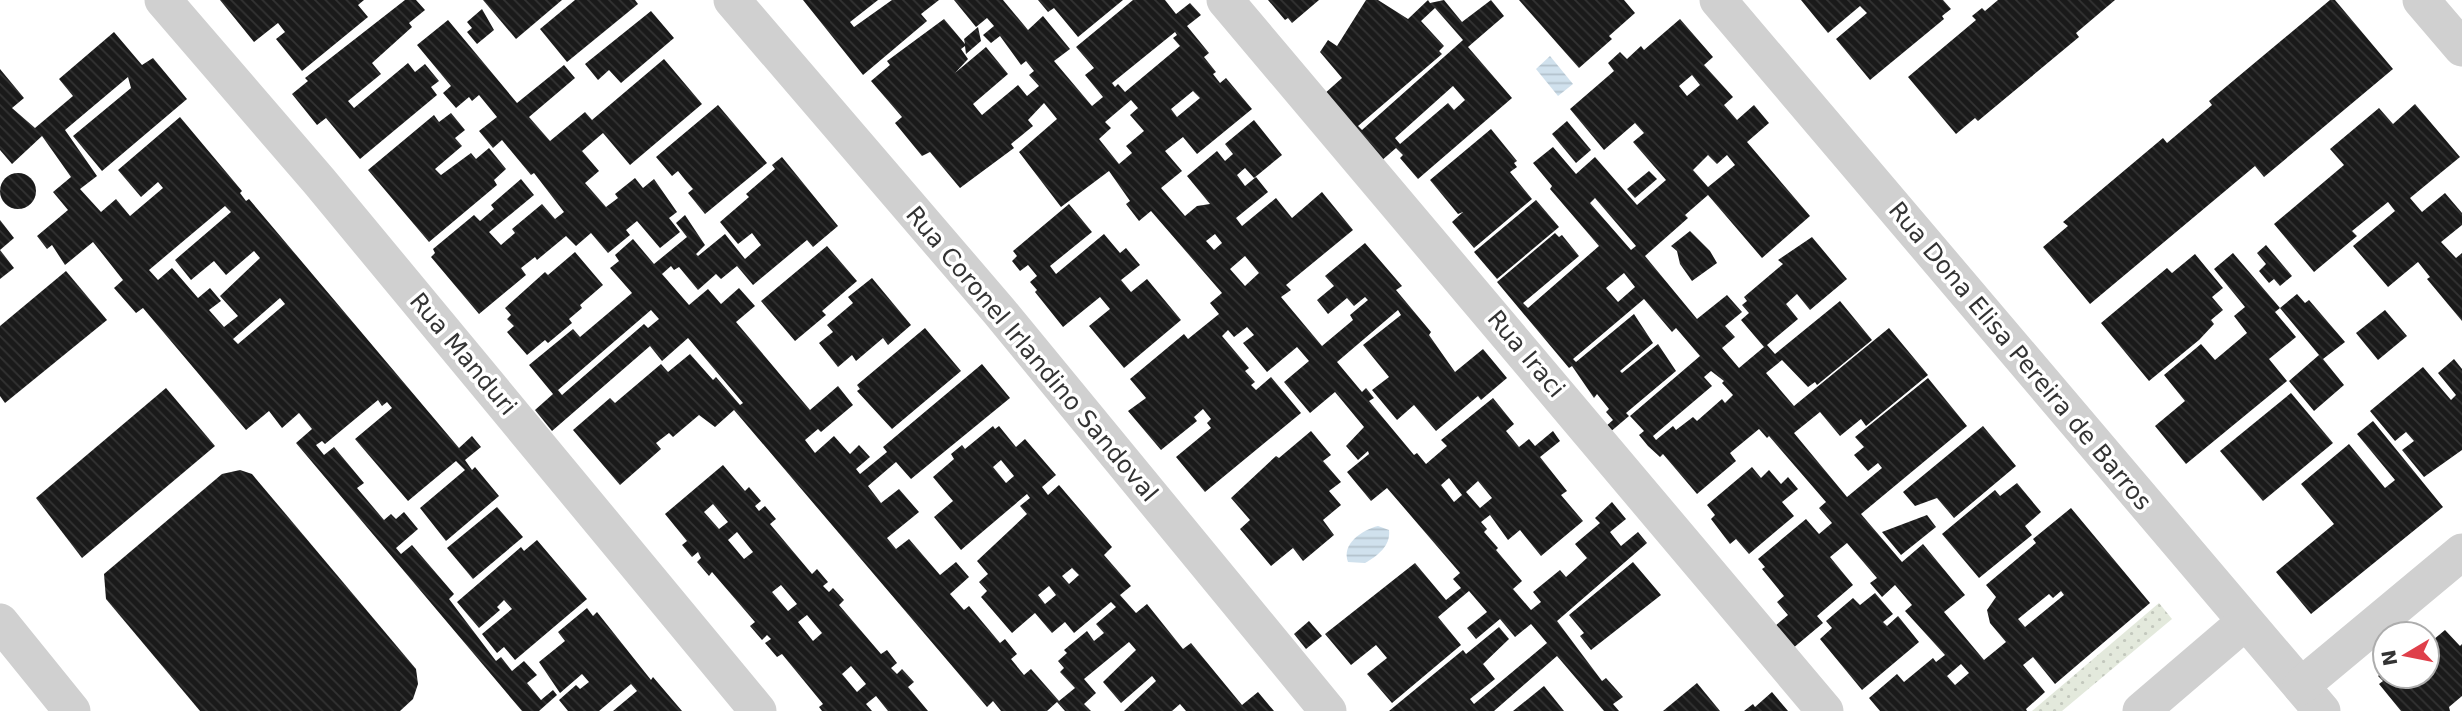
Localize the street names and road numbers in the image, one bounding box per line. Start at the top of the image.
street label: Rua Dona Elisa Pereira de Barros [1883,196,2157,516]
street label: Rua Coronel Irlandino Sandoval [900,201,1164,507]
street label: Rua Manduri [404,287,522,421]
street label: Rua Iraci [1482,305,1570,403]

